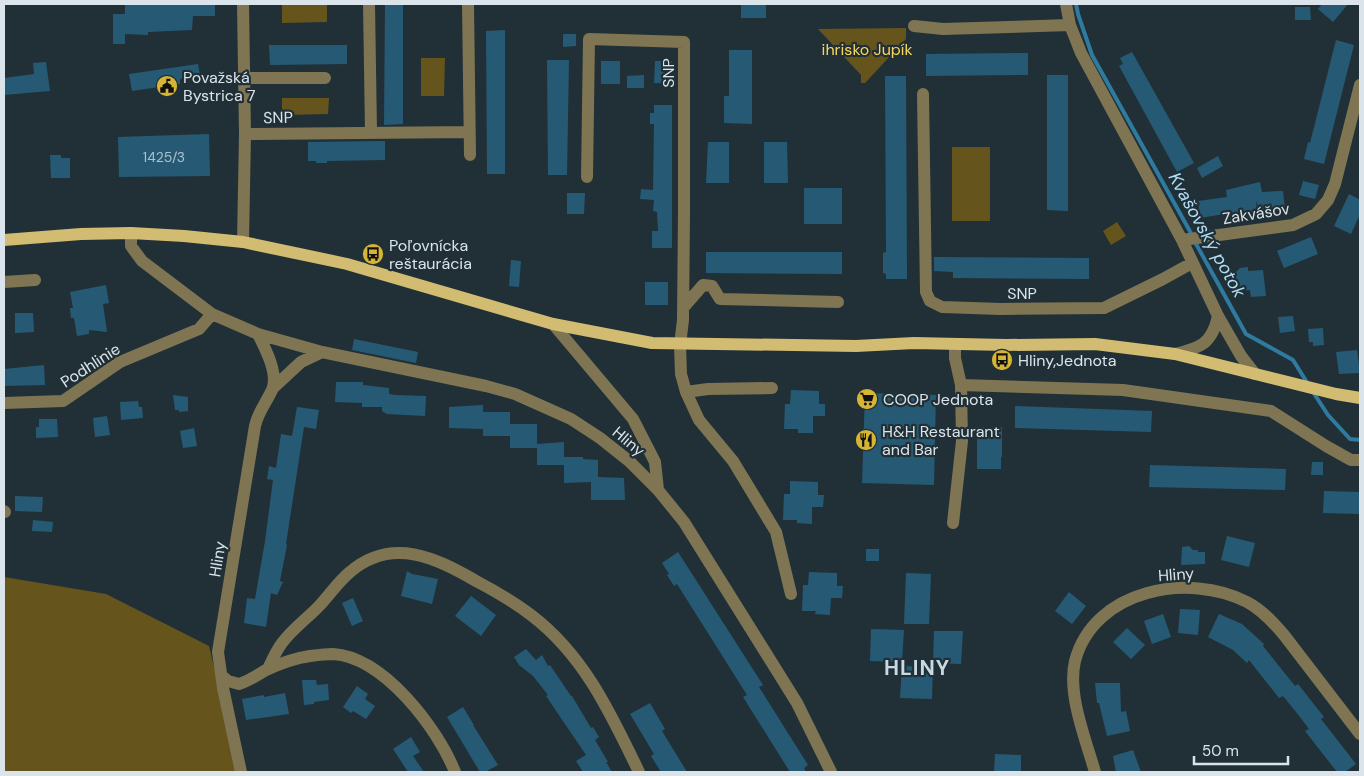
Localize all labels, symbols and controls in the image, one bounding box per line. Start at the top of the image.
park label: ihrisko Jupík [822,39,912,60]
street label: SNP [658,58,679,88]
place label: Považská Bystrica 7 [183,67,255,106]
public building icon: Považská Bystrica 7 [155,74,179,98]
street label: SNP [263,107,293,128]
house number: 1425/3 [143,148,185,166]
water label: Kvašovský potok [1163,168,1252,303]
street label: Zakvášov [1221,198,1292,229]
place label: Poľovnícka reštaurácia [389,235,472,274]
bus stop icon: Poľovnícka reštaurácia [361,242,385,266]
street label: SNP [1007,283,1037,304]
street label: Podhlinie [56,338,124,392]
bus stop icon: Hliny,Jednota [990,348,1014,372]
place label: Hliny,Jednota [1018,350,1117,371]
supermarket icon: COOP Jednota [855,387,879,411]
place label: COOP Jednota [883,389,993,410]
place label: H&H Restaurant and Bar [882,421,1000,460]
street label: Hliny [608,422,649,461]
restaurant icon: H&H Restaurant and Bar [854,428,878,452]
street label: Hliny [204,539,231,579]
street label: Hliny [1157,563,1195,586]
district label: HLINY [884,654,950,682]
scale bar [1194,734,1288,766]
text: 50 m [1202,741,1239,761]

